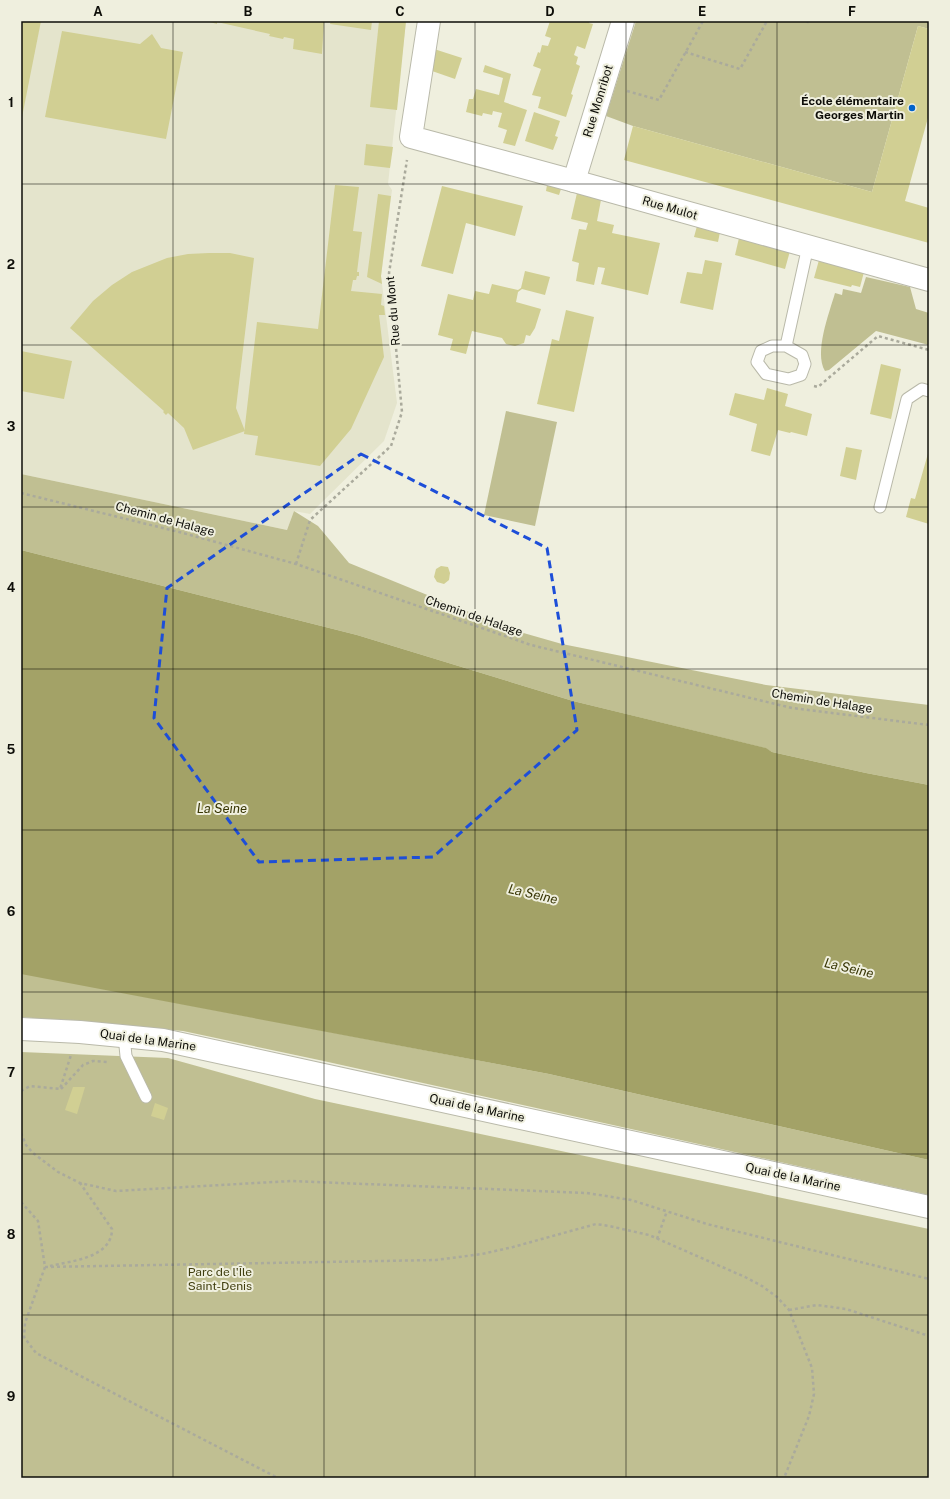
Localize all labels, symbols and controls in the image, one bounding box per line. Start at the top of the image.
text: A [93,4,103,19]
text: B [244,4,253,19]
text: C [395,4,405,19]
text: D [545,4,555,19]
text: E [698,4,706,19]
text: F [848,4,856,19]
street label: Rue Monribot [580,63,616,139]
place label: École élémentaire Georges Martin [801,94,904,122]
text: 1 [8,95,14,110]
marker: École élémentaire Georges Martin [907,103,917,113]
street label: Rue Mulot [641,193,700,223]
text: 2 [7,257,15,272]
street label: Rue du Mont [383,275,403,347]
text: 3 [7,419,16,434]
street label: Chemin de Halage [114,499,216,539]
text: 4 [7,580,16,595]
street label: Chemin de Halage [424,593,525,639]
street label: Chemin de Halage [771,686,874,716]
text: 5 [7,742,16,757]
water label: La Seine [197,801,247,816]
water label: La Seine [507,881,559,907]
text: 6 [7,904,16,919]
water label: La Seine [823,955,875,981]
street label: Quai de la Marine [99,1026,197,1054]
text: 7 [7,1065,15,1080]
street label: Quai de la Marine [428,1091,526,1125]
street label: Quai de la Marine [744,1160,842,1194]
text: 8 [7,1227,16,1242]
park label: Parc de l'Île Saint-Denis [188,1265,252,1293]
text: 9 [7,1389,15,1404]

